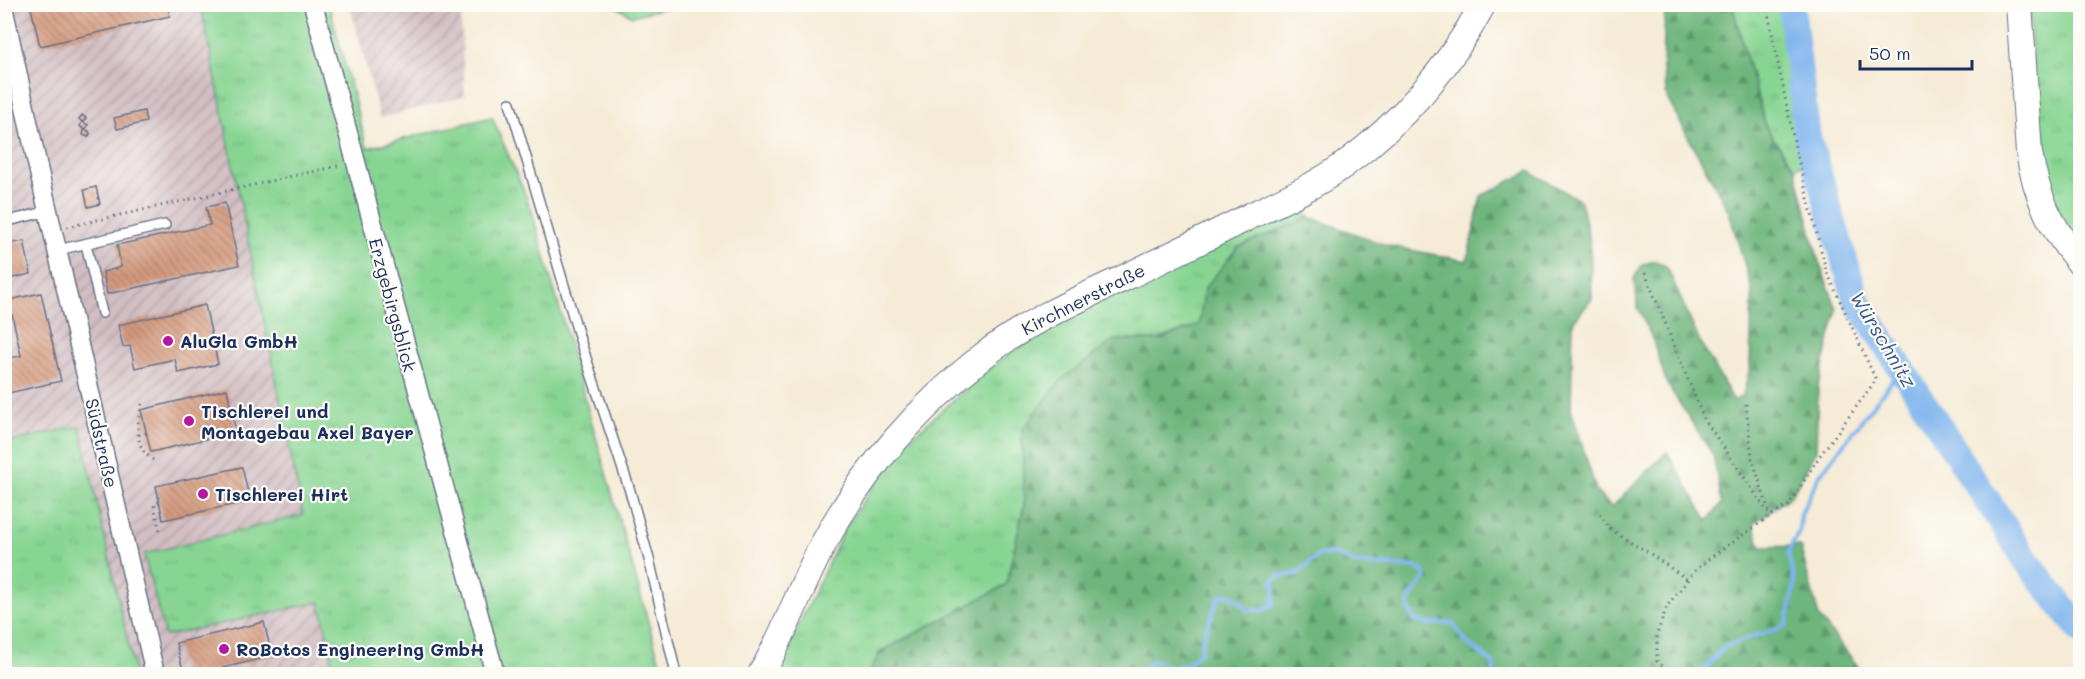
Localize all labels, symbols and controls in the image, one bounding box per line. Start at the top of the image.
scale bar [1860,33,1972,71]
text: 50 m [1869,41,1911,65]
street label: Erzgebirgsblick [364,235,422,375]
street label: Kirchnerstraße [1017,257,1149,341]
water label: Würschnitz [1845,286,1924,393]
place label: AluGla GmbH [180,329,298,353]
marker: AluGla GmbH [161,334,175,348]
street label: Südstraße [80,396,124,490]
place label: Tischlerei und Montagebau Axel Bayer [201,399,414,444]
marker: Tischlerei und Montagebau Axel Bayer [182,414,196,428]
place label: Tischlerei Hirt [215,482,348,506]
marker: Tischlerei Hirt [196,487,210,501]
place label: RoBotos Engineering GmbH [236,637,484,661]
marker: RoBotos Engineering GmbH [217,642,231,656]

